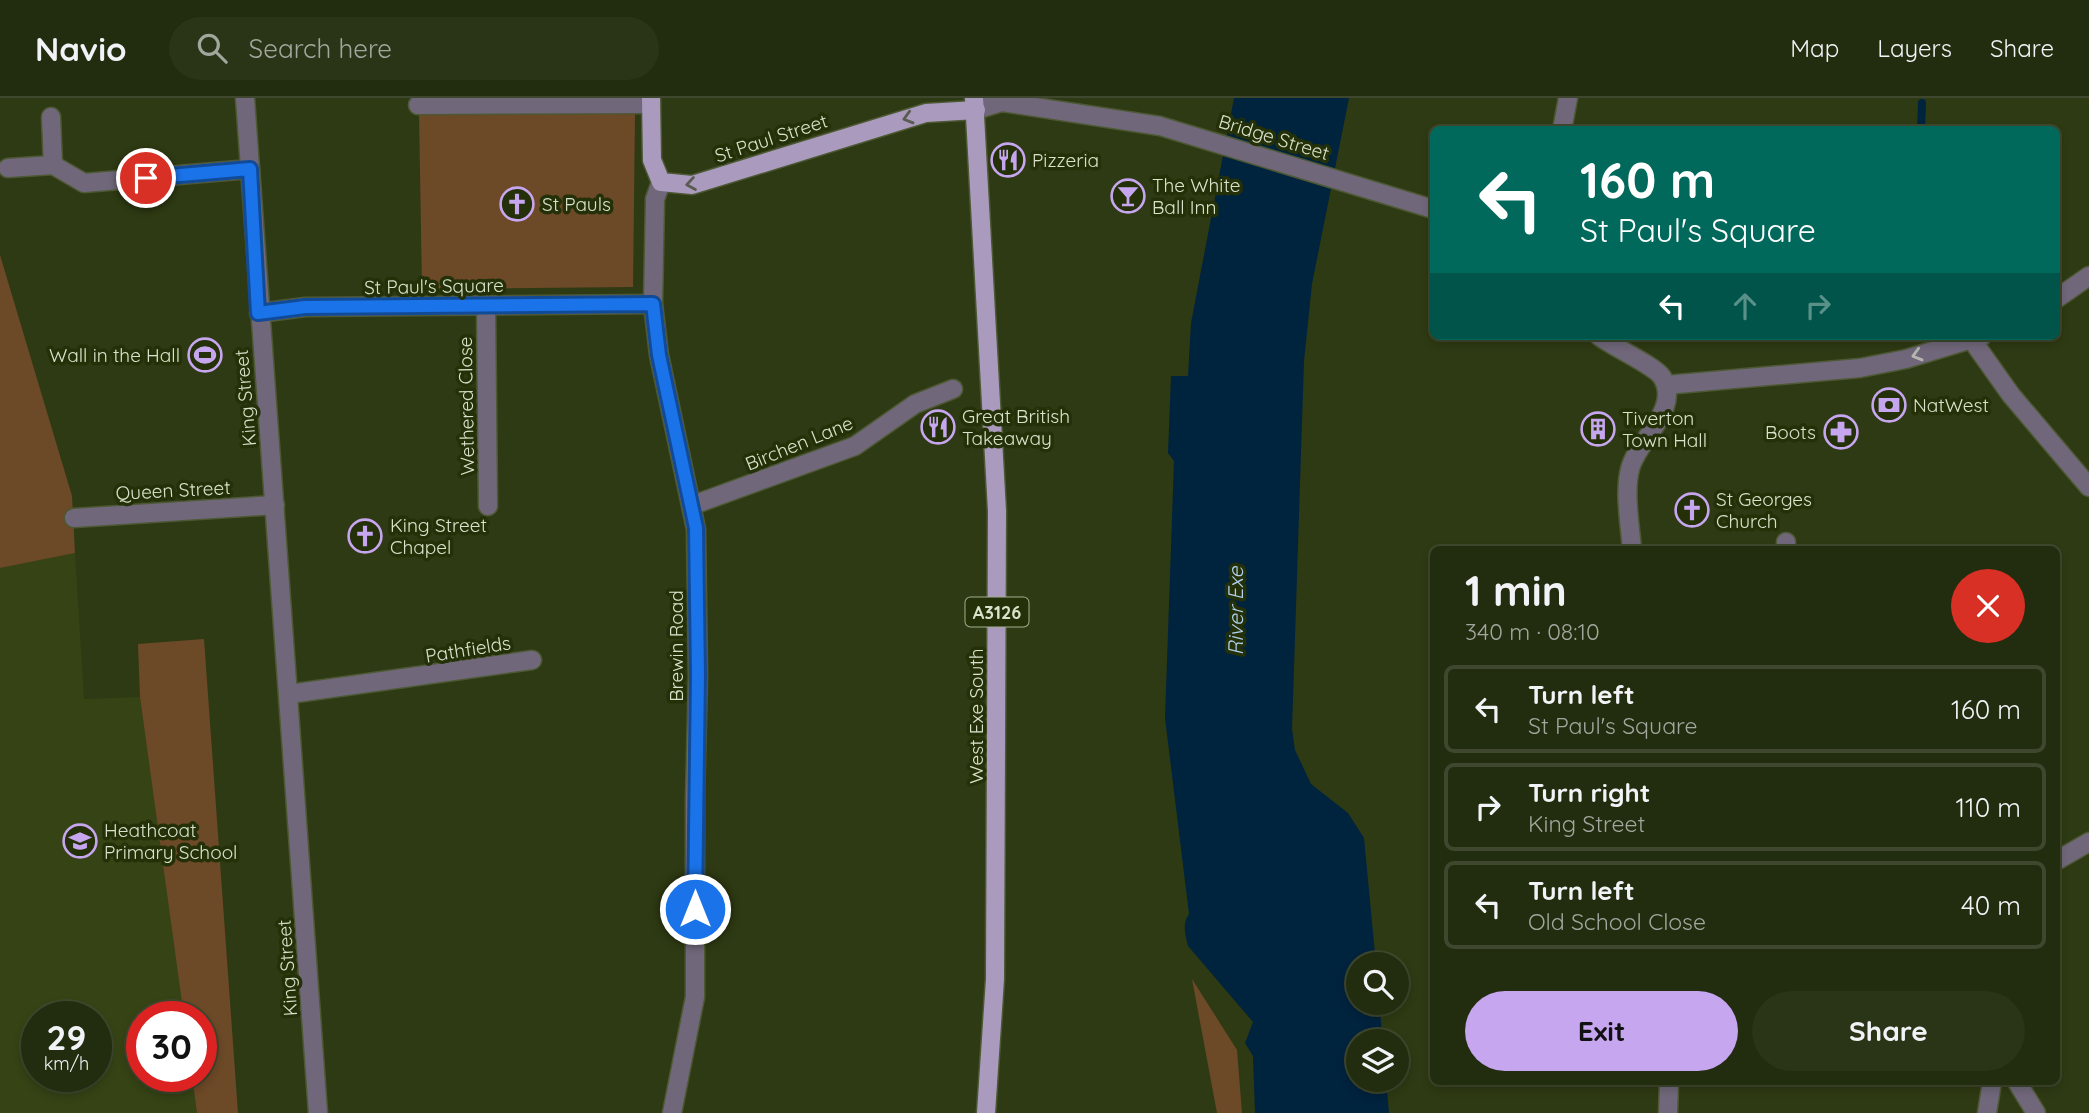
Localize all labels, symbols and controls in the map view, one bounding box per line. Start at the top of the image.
search box [169,17,659,80]
text: Navio [35,28,127,69]
icon: search [193,29,231,67]
text: Search here [249,32,392,65]
text: Map [1790,33,1839,63]
text: Layers [1877,33,1952,63]
text: Share [1990,33,2054,63]
street label: St Paul Street [712,108,830,168]
one-way arrow [902,109,914,124]
street label: Bridge Street [1216,109,1332,165]
restaurant icon: Pizzeria [989,141,1027,179]
pin [116,148,176,208]
place label: Pizzeria [1032,148,1099,172]
text: 160 m [1580,149,1715,210]
icon: left [1465,154,1556,245]
icon: arrive [127,159,165,197]
place label: The White Ball Inn [1152,173,1240,219]
one-way arrow [685,176,697,191]
bar icon: The White Ball Inn [1109,177,1147,215]
church icon: St Pauls [498,185,536,223]
place label: St Pauls [542,192,611,216]
text: St Paul's Square [1580,210,1816,250]
street label: St Paul's Square [364,273,504,299]
icon: left [1653,287,1691,325]
icon: ahead [1726,287,1764,325]
icon: right [1799,287,1837,325]
sports icon: Wall in the Hall [186,336,224,374]
street label: Wethered Close [453,336,479,476]
place label: Wall in the Hall [49,343,180,367]
one-way arrow [1911,347,1923,362]
street label: King Street [229,349,261,447]
bank icon: NatWest [1870,386,1908,424]
place label: NatWest [1913,393,1989,417]
place label: Great British Takeaway [962,404,1070,450]
place label: Tiverton Town Hall [1622,406,1707,452]
restaurant icon: Great British Takeaway [919,408,957,446]
street label: Birchen Lane [742,410,856,476]
building icon: Tiverton Town Hall [1579,410,1617,448]
pharmacy icon: Boots [1822,413,1860,451]
place label: Boots [1765,420,1816,444]
street label: Queen Street [115,475,231,505]
place label: St Georges Church [1716,487,1812,533]
church icon: St Georges Church [1673,491,1711,529]
place label: King Street Chapel [390,513,487,559]
church icon: King Street Chapel [346,517,384,555]
text: 1 min [1465,564,1567,617]
water label: River Exe [1222,565,1248,655]
button: close [1951,569,2025,643]
street label: Brewin Road [664,590,688,702]
road number: A3126 [965,598,1028,626]
text: 340 m · 08:10 [1465,617,1600,646]
street label: Pathfields [424,630,513,668]
street label: West Exe South [964,648,988,784]
text: Turn left [1528,678,1635,711]
icon: left [1469,690,1507,728]
text: 160 m [1951,693,2021,726]
text: St Paul's Square [1528,711,1697,740]
text: Turn right [1528,776,1650,809]
icon: right [1469,788,1507,826]
text: 110 m [1955,791,2021,824]
text: King Street [1528,809,1645,838]
place label: Heathcoat Primary School [104,818,237,864]
school or university icon: Heathcoat Primary School [61,822,99,860]
position arrow [658,872,732,946]
text: Turn left [1528,874,1635,907]
icon: left [1469,886,1507,924]
text: 40 m [1961,889,2021,922]
text: Old School Close [1528,907,1706,936]
street label: King Street [272,919,302,1017]
map controls [1346,952,1409,1092]
button: search [1346,952,1409,1015]
button: Exit [1465,991,1738,1071]
button: Share [1752,991,2025,1071]
speed limit sign: 30 [126,1001,217,1092]
text: 29 [47,1015,86,1059]
button: layers [1346,1029,1409,1092]
text: km/h [44,1052,89,1075]

